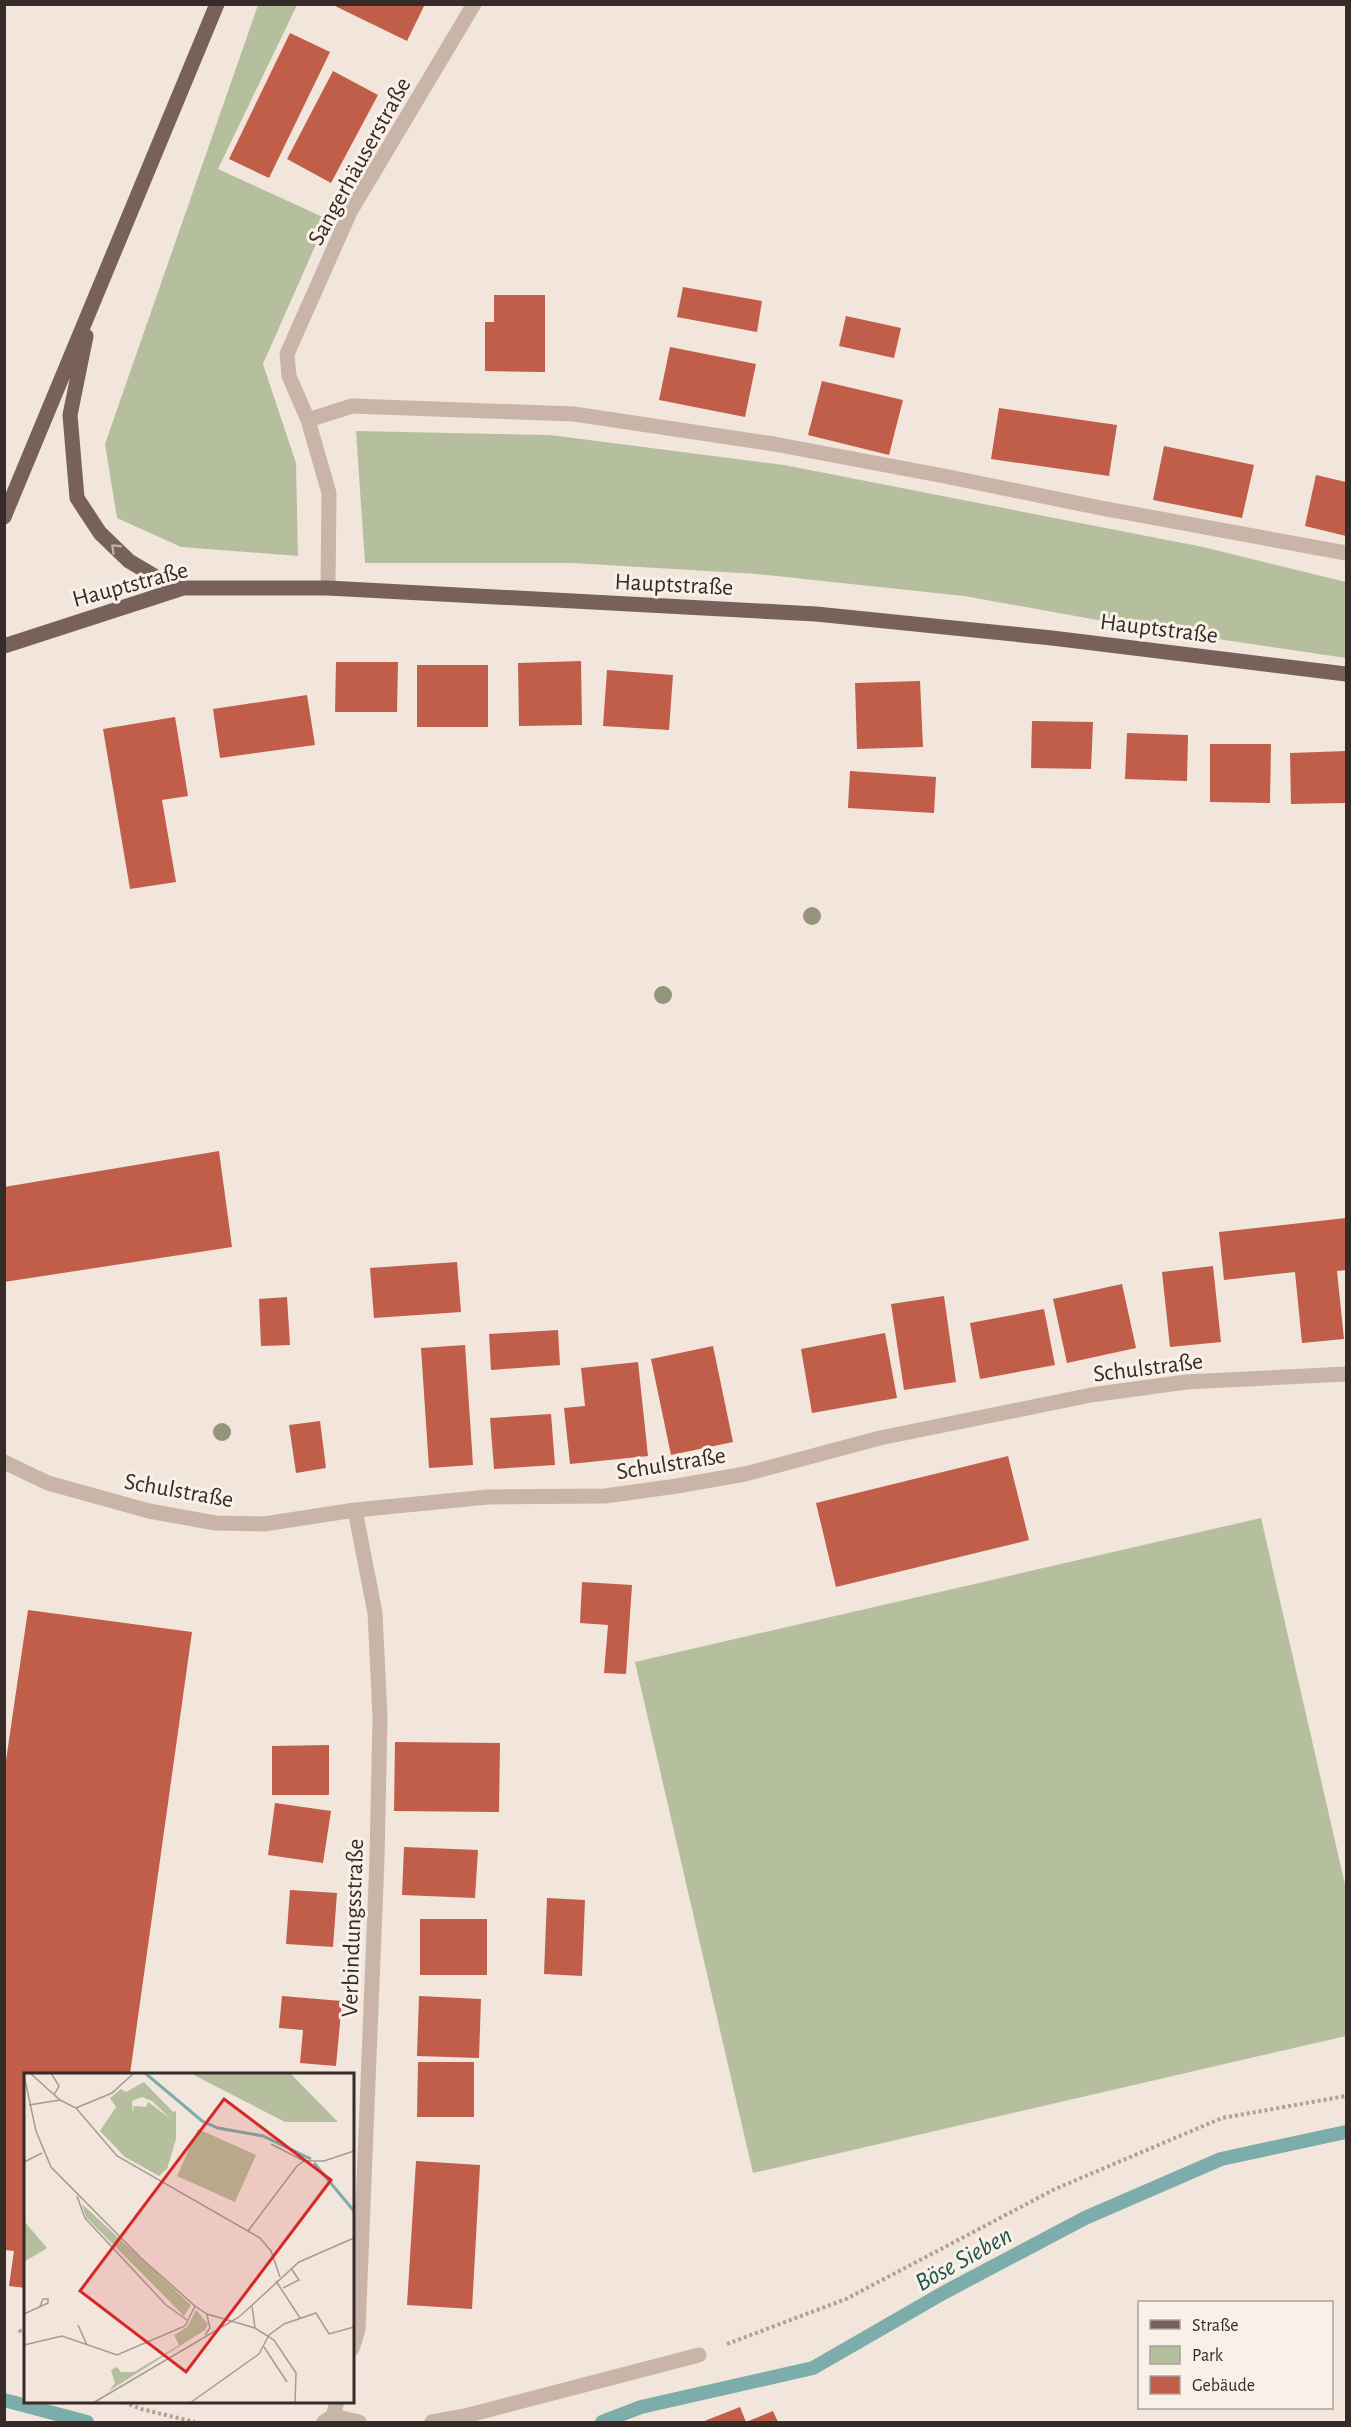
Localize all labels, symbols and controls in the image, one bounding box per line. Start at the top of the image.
street label: Sangerhäuserstraße [304,74,416,249]
one-way arrow [112,544,123,555]
street label: Hauptstraße [70,558,191,612]
street label: Hauptstraße [614,570,734,600]
street label: Hauptstraße [1099,610,1219,648]
street label: Schulstraße [1092,1349,1204,1387]
street label: Schulstraße [615,1444,727,1484]
street label: Schulstraße [122,1470,235,1512]
street label: Verbindungsstraße [338,1838,368,2018]
inset map [24,2073,354,2403]
water label: Böse Sieben [911,2222,1016,2296]
legend [1138,2301,1333,2409]
text: Straße [1192,2317,1238,2335]
text: Park [1192,2347,1224,2365]
text: Gebäude [1192,2377,1255,2395]

